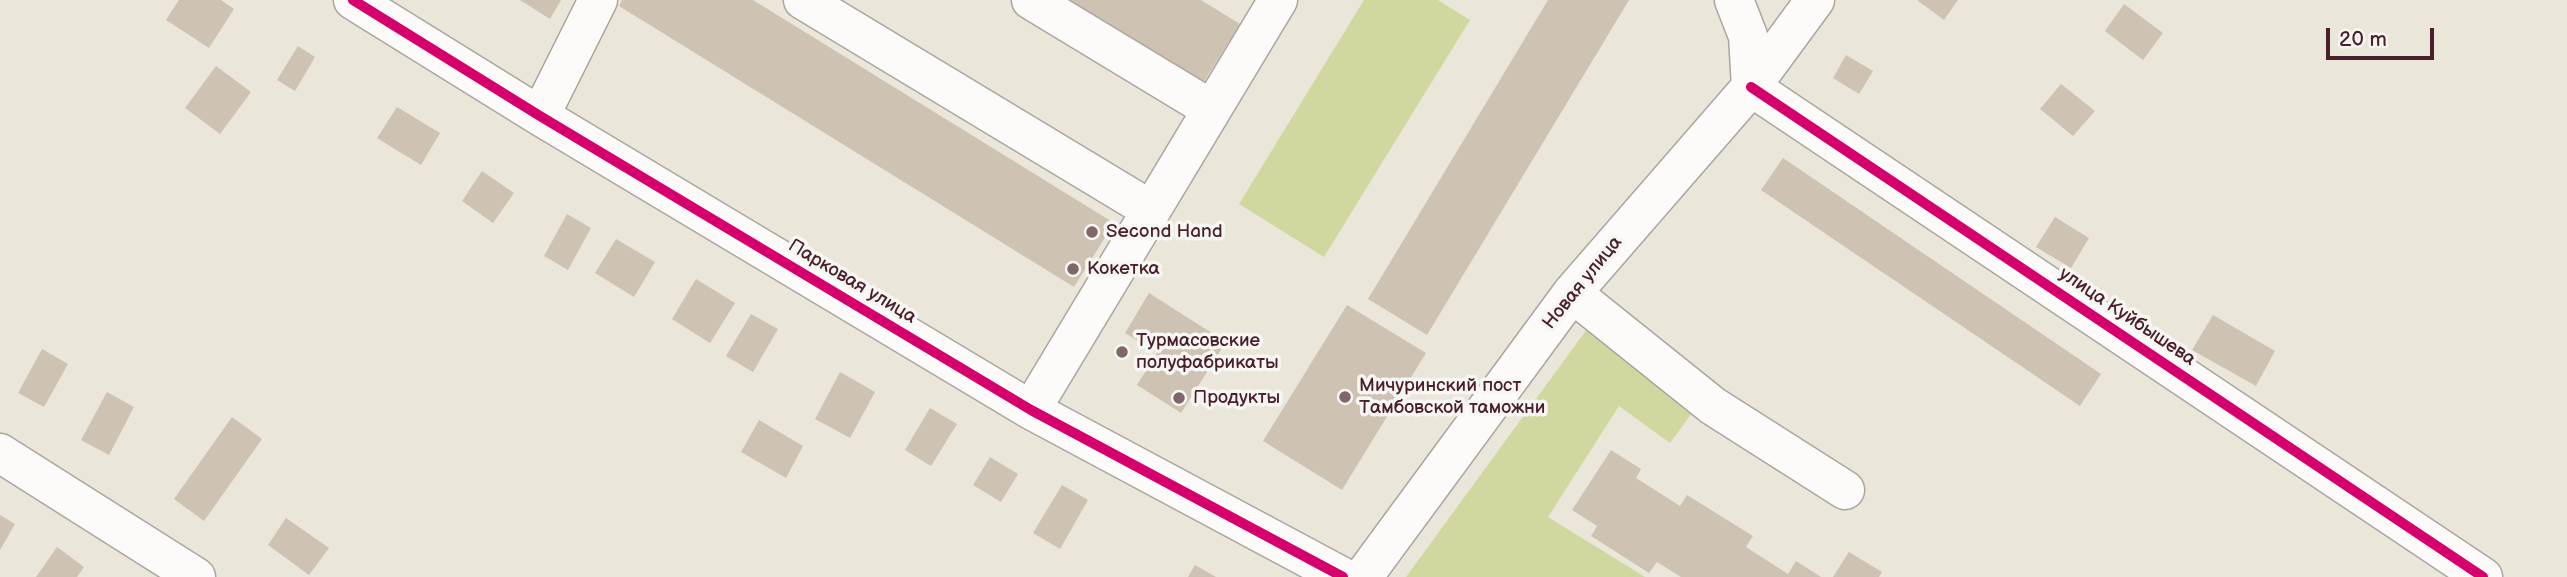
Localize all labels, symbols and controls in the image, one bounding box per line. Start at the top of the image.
scale bar [2329,14,2438,58]
text: 20 m [2339,27,2387,52]
place label: Second Hand [1106,221,1223,243]
marker: Second Hand [1084,224,1100,240]
street label: Новая улица [1538,232,1628,334]
street label: Парковая улица [784,235,920,329]
place label: Кокетка [1087,258,1160,280]
marker: Кокетка [1065,261,1081,277]
street label: улица Куйбышева [2054,263,2200,371]
place label: Турмасовские полуфабрикаты [1136,330,1279,374]
marker: Турмасовские полуфабрикаты [1114,344,1130,360]
place label: Мичуринский пост Тамбовской таможни [1359,375,1545,419]
place label: Продукты [1193,387,1280,409]
marker: Мичуринский пост Тамбовской таможни [1337,389,1353,405]
marker: Продукты [1171,390,1187,406]

